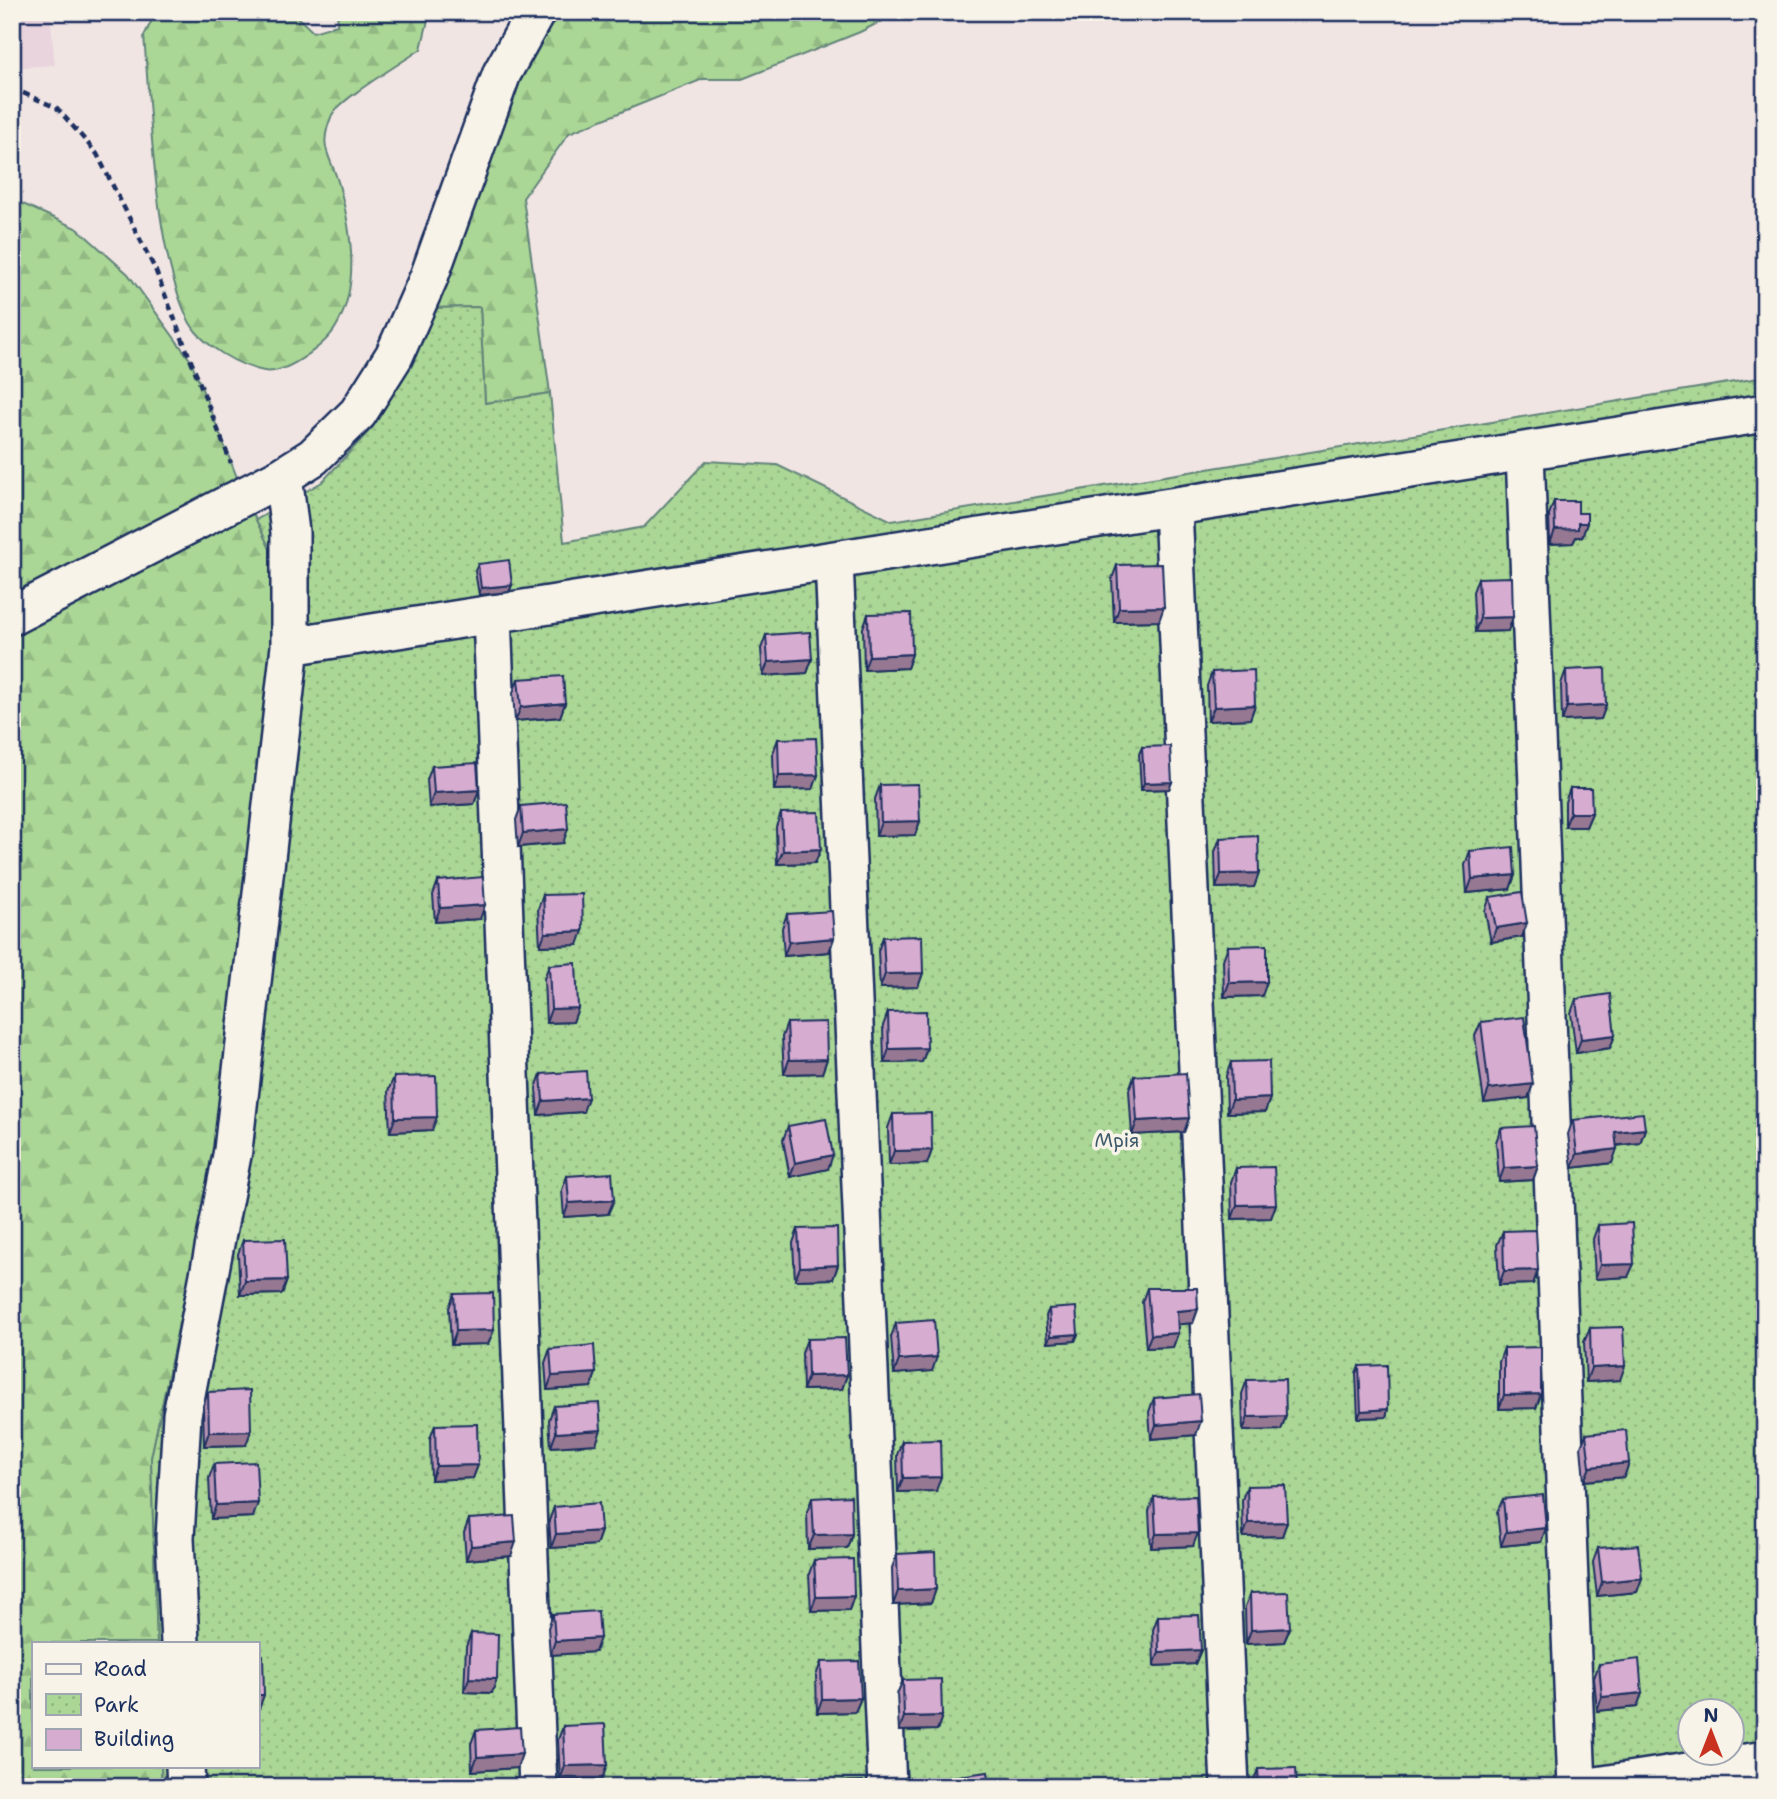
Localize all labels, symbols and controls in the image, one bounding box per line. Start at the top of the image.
park label: Мрія [1095,1128,1139,1153]
legend [32,1642,259,1768]
text: Road [94,1655,147,1683]
text: Park [94,1691,139,1719]
north arrow [1676,1698,1746,1768]
text: N [1703,1703,1719,1728]
text: Building [94,1725,174,1753]

